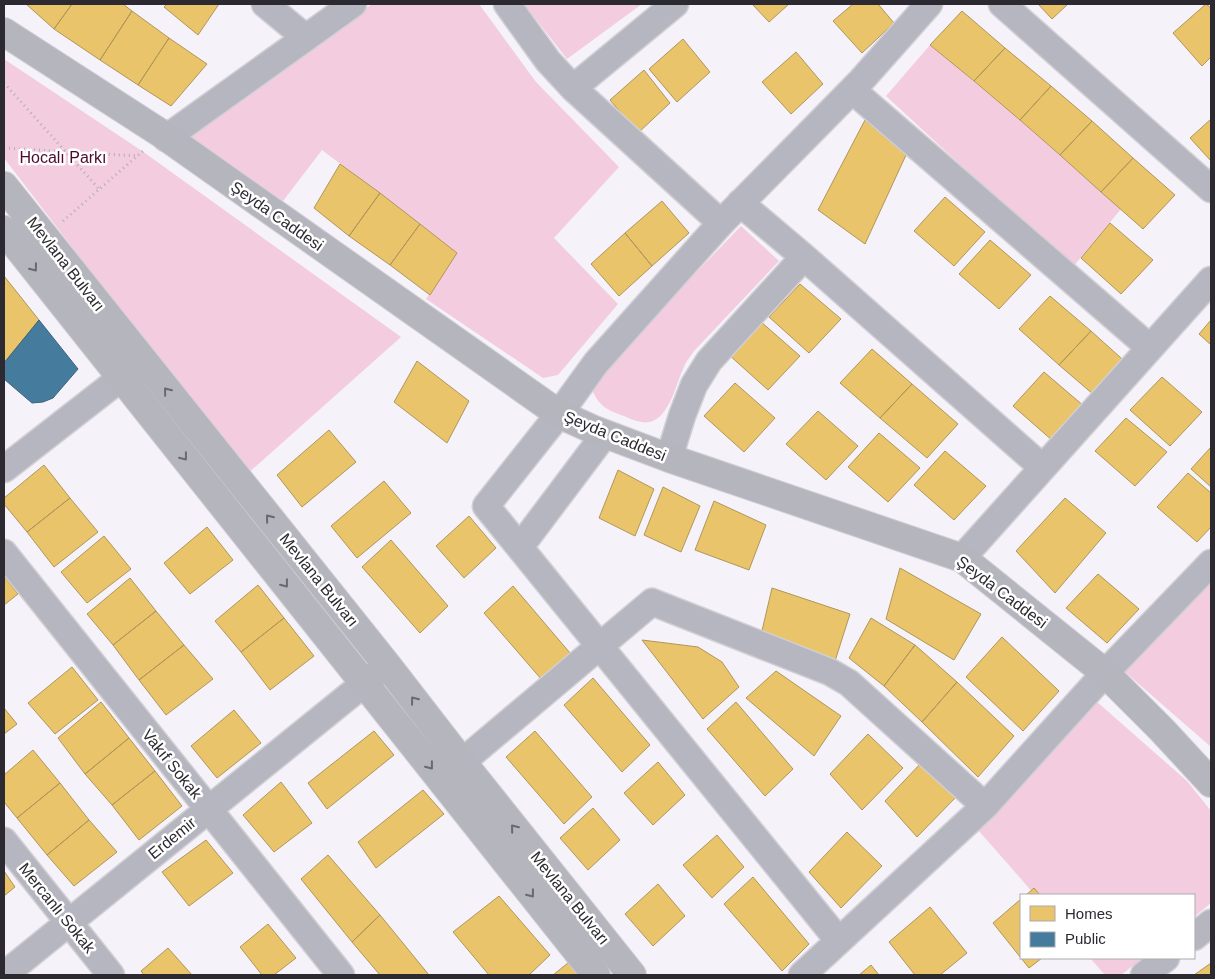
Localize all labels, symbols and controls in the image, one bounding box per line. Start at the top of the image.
park label: Hocalı Parkı [19,149,107,166]
street label: Şeyda Caddesi [228,178,326,254]
street label: Mevlana Bulvarı [24,214,108,314]
one-way arrow [29,262,37,271]
one-way arrow [165,388,173,397]
street label: Şeyda Caddesi [562,408,668,464]
one-way arrow [179,451,187,460]
one-way arrow [266,515,274,524]
street label: Mevlana Bulvarı [276,530,362,630]
street label: Şeyda Caddesi [954,553,1050,631]
one-way arrow [280,578,288,587]
one-way arrow [411,697,419,706]
street label: Vakıf Sokak [139,726,206,803]
one-way arrow [424,760,432,769]
street label: Erdemir [145,813,200,862]
one-way arrow [511,824,520,833]
street label: Mevlana Bulvarı [527,848,613,948]
street label: Mercanlı Sokak [16,860,99,957]
one-way arrow [525,888,534,897]
legend [1020,894,1195,959]
text: Homes [1065,905,1113,922]
text: Public [1065,930,1106,947]

